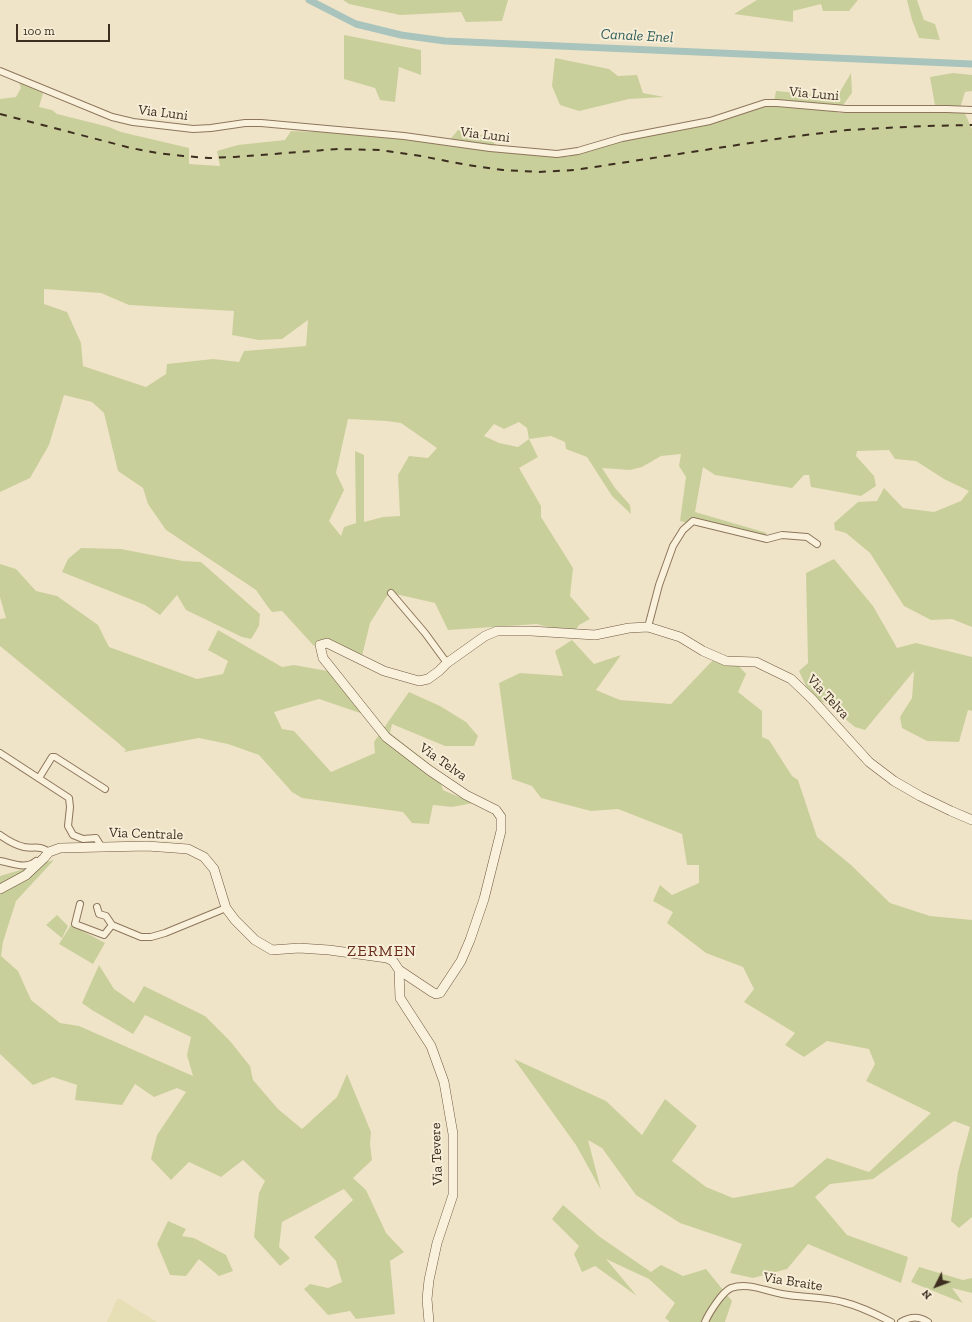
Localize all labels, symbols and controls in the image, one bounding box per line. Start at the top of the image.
scale bar [18,16,112,42]
text: 100 m [23,24,55,38]
water label: Canale Enel [600,25,674,47]
street label: Via Luni [788,83,840,105]
street label: Via Luni [137,102,189,124]
street label: Via Luni [459,124,511,146]
street label: Via Telva [803,671,853,723]
street label: Via Telva [416,740,470,784]
street label: Via Centrale [109,824,183,844]
district label: ZERMEN [347,941,417,961]
street label: Via Tevere [428,1122,446,1186]
north arrow [916,1266,956,1306]
street label: Via Braite [762,1269,824,1295]
text: N [919,1287,934,1302]

